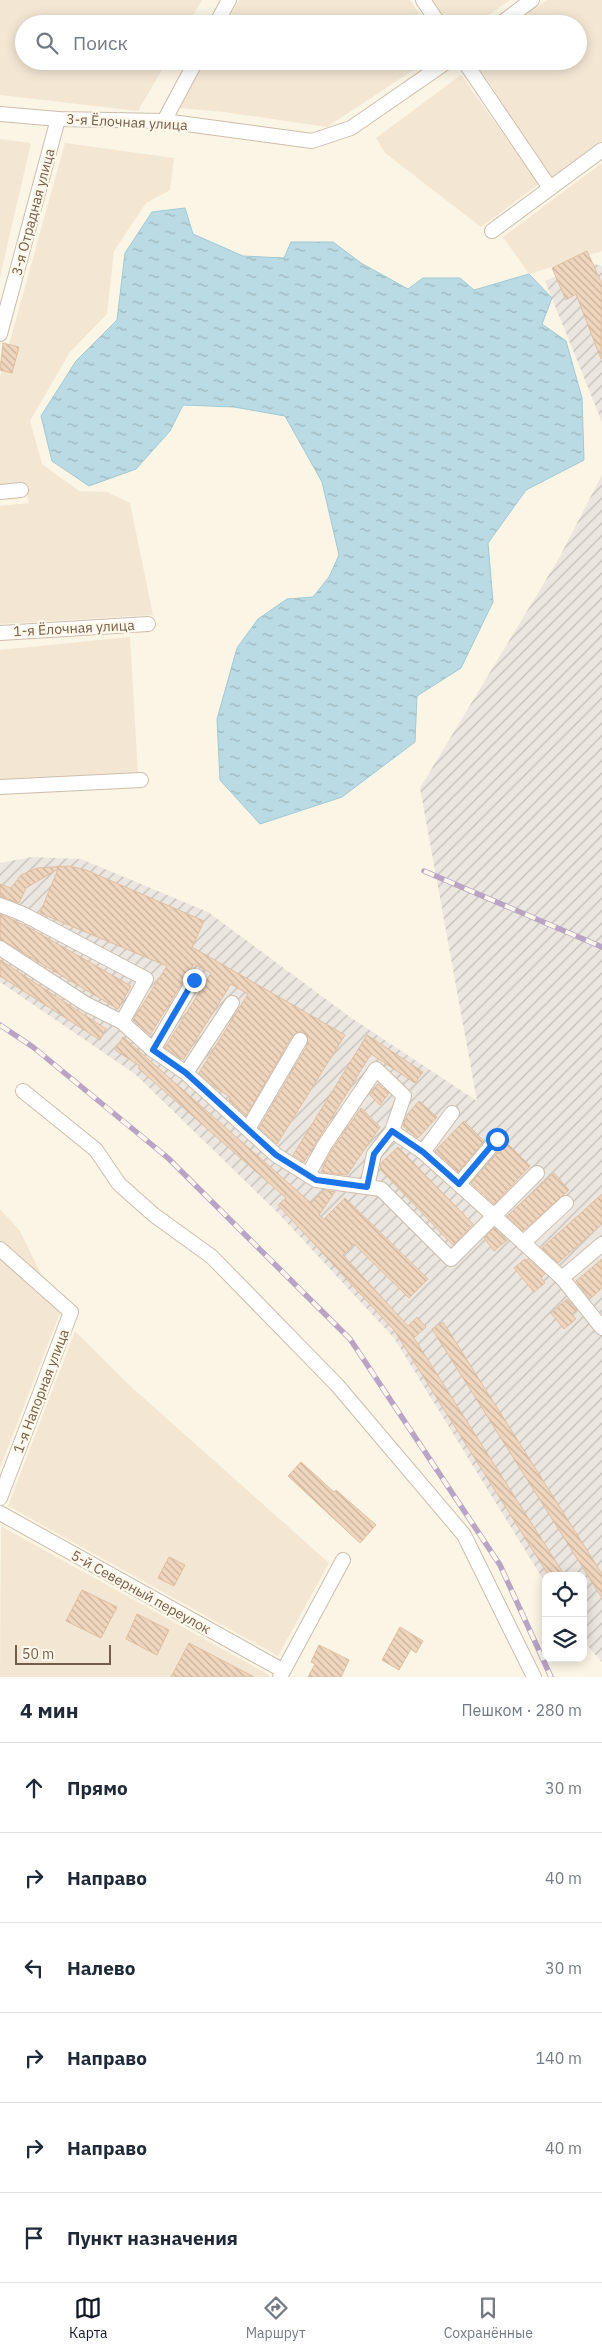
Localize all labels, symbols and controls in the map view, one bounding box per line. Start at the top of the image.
search box [15,15,587,70]
icon: search [33,29,61,57]
text: Поиск [73,31,128,55]
street label: 3-я Ёлочная улица [66,110,189,134]
street label: 3-я Отрадная улица [7,146,59,278]
street label: 1-я Ёлочная улица [13,616,136,640]
route end [183,969,206,992]
route start [486,1128,509,1151]
street label: 1-я Напорная улица [9,1326,73,1456]
street label: 5-й Северный переулок [68,1546,214,1638]
map controls [542,1572,587,1662]
button: locate [542,1572,587,1617]
button: layers [542,1617,587,1662]
scale bar [15,1642,111,1665]
text: 50 m [22,1645,54,1663]
text: 4 мин [20,1696,79,1724]
text: Пешком · 280 m [461,1700,582,1720]
icon: ahead [20,1774,48,1802]
text: Прямо [67,1776,128,1800]
text: 30 m [545,1778,582,1798]
icon: right [20,1864,48,1892]
text: Направо [67,1866,147,1890]
text: 40 m [545,1868,582,1888]
icon: left [20,1954,48,1982]
text: Налево [67,1956,136,1980]
text: 30 m [545,1958,582,1978]
icon: right [20,2044,48,2072]
text: Направо [67,2046,147,2070]
text: 140 m [535,2048,582,2068]
icon: right [20,2134,48,2162]
text: Направо [67,2136,147,2160]
text: 40 m [545,2138,582,2158]
icon: arrive [20,2224,48,2252]
text: Пункт назначения [67,2226,238,2250]
tab: Карта [69,2294,108,2342]
tab: Маршрут [246,2294,306,2342]
tab: Сохранённые [444,2294,533,2342]

